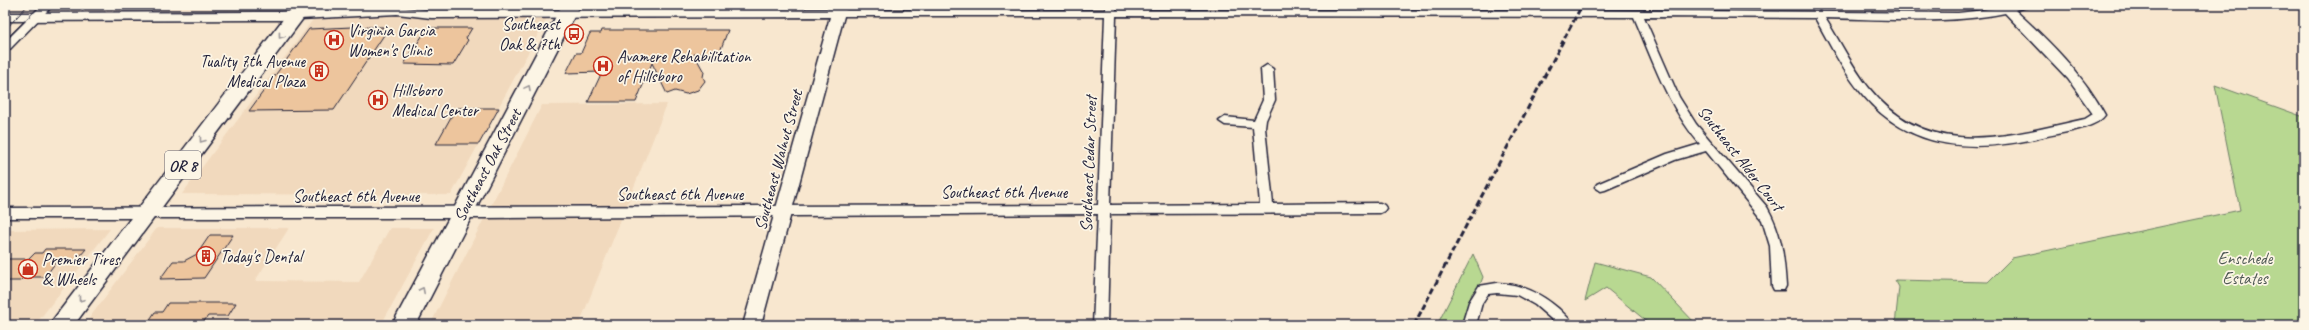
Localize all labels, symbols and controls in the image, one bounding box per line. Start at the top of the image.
place label: Southeast Oak & 7th [499,14,562,55]
place label: Virginia Garcia Women's Clinic [348,20,437,61]
bus stop icon: Southeast Oak & 7th [563,23,585,45]
hospital icon: Virginia Garcia Women's Clinic [323,29,345,51]
one-way arrow [279,32,286,39]
place label: Avamere Rehabilitation of Hillsboro [617,46,752,87]
place label: Tuality 7th Avenue Medical Plaza [200,51,306,92]
hospital icon: Avamere Rehabilitation of Hillsboro [592,55,614,77]
building icon: Tuality 7th Avenue Medical Plaza [308,60,330,82]
place label: Hillsboro Medical Center [392,80,480,121]
one-way arrow [523,85,530,92]
street label: Southeast Walnut Street [750,85,808,233]
hospital icon: Hillsboro Medical Center [367,89,389,111]
street label: Southeast Cedar Street [1076,93,1101,233]
street label: Southeast Alder Court [1693,101,1790,217]
street label: Southeast Oak Street [449,103,527,225]
one-way arrow [200,135,207,142]
road number: OR 8 [165,151,201,179]
street label: Southeast 6th Avenue [941,182,1069,203]
street label: Southeast 6th Avenue [617,184,745,205]
street label: Southeast 6th Avenue [293,186,421,207]
building icon: Today's Dental [195,245,217,267]
place label: Today's Dental [220,246,305,267]
park label: Enschede Estates [2218,248,2274,289]
place label: Premier Tires & Wheels [42,249,120,290]
shop icon: Premier Tires & Wheels [17,258,39,280]
one-way arrow [417,287,425,295]
one-way arrow [79,294,86,301]

